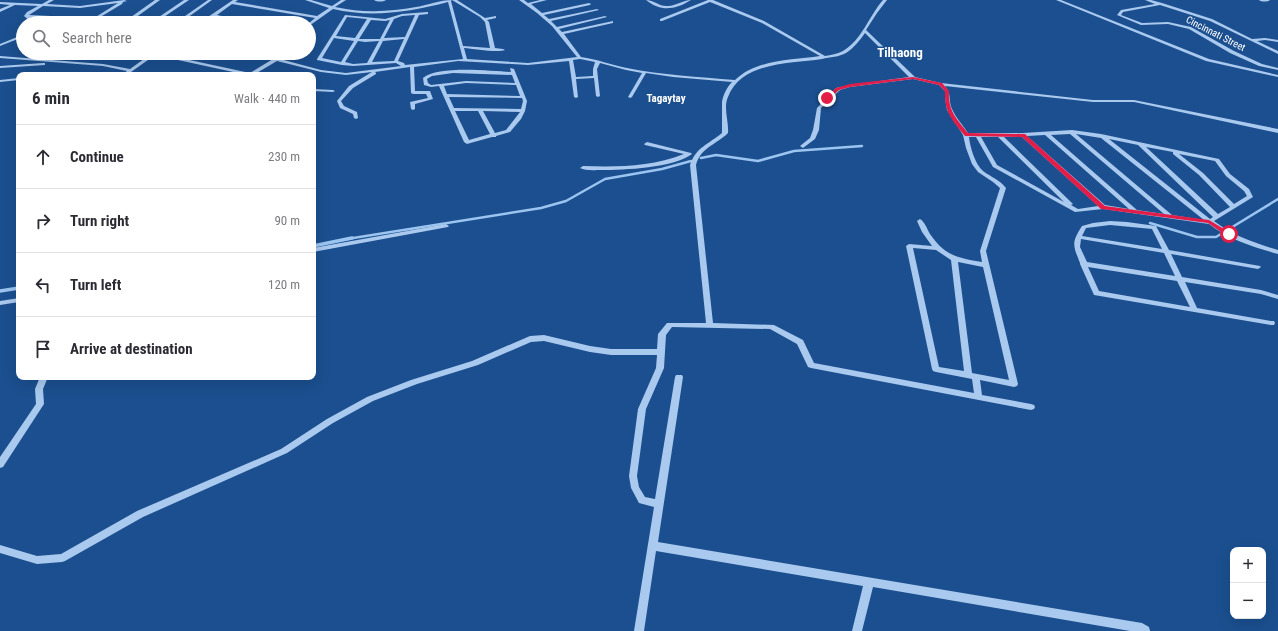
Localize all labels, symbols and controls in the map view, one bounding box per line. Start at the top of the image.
street label: Cincinnati Street [1184,14,1247,53]
search box [16,16,316,60]
icon: search [30,27,52,49]
text: Search here [62,29,132,47]
district label: Tilhaong [877,45,923,60]
text: 6 min [32,88,70,108]
route end [818,89,836,107]
text: Walk · 440 m [234,91,300,106]
district label: Tagaytay [646,92,686,105]
icon: ahead [32,146,54,168]
text: Continue [70,148,124,166]
text: 230 m [268,149,300,164]
icon: right [32,210,54,232]
text: Turn right [70,212,129,230]
text: 90 m [274,213,300,228]
route start [1220,225,1238,243]
icon: left [32,274,54,296]
text: Turn left [70,276,121,294]
text: 120 m [268,277,300,292]
icon: arrive [32,338,54,360]
text: Arrive at destination [70,340,193,358]
map controls [1230,547,1266,619]
button: + [1230,547,1266,583]
button: − [1230,583,1266,619]

